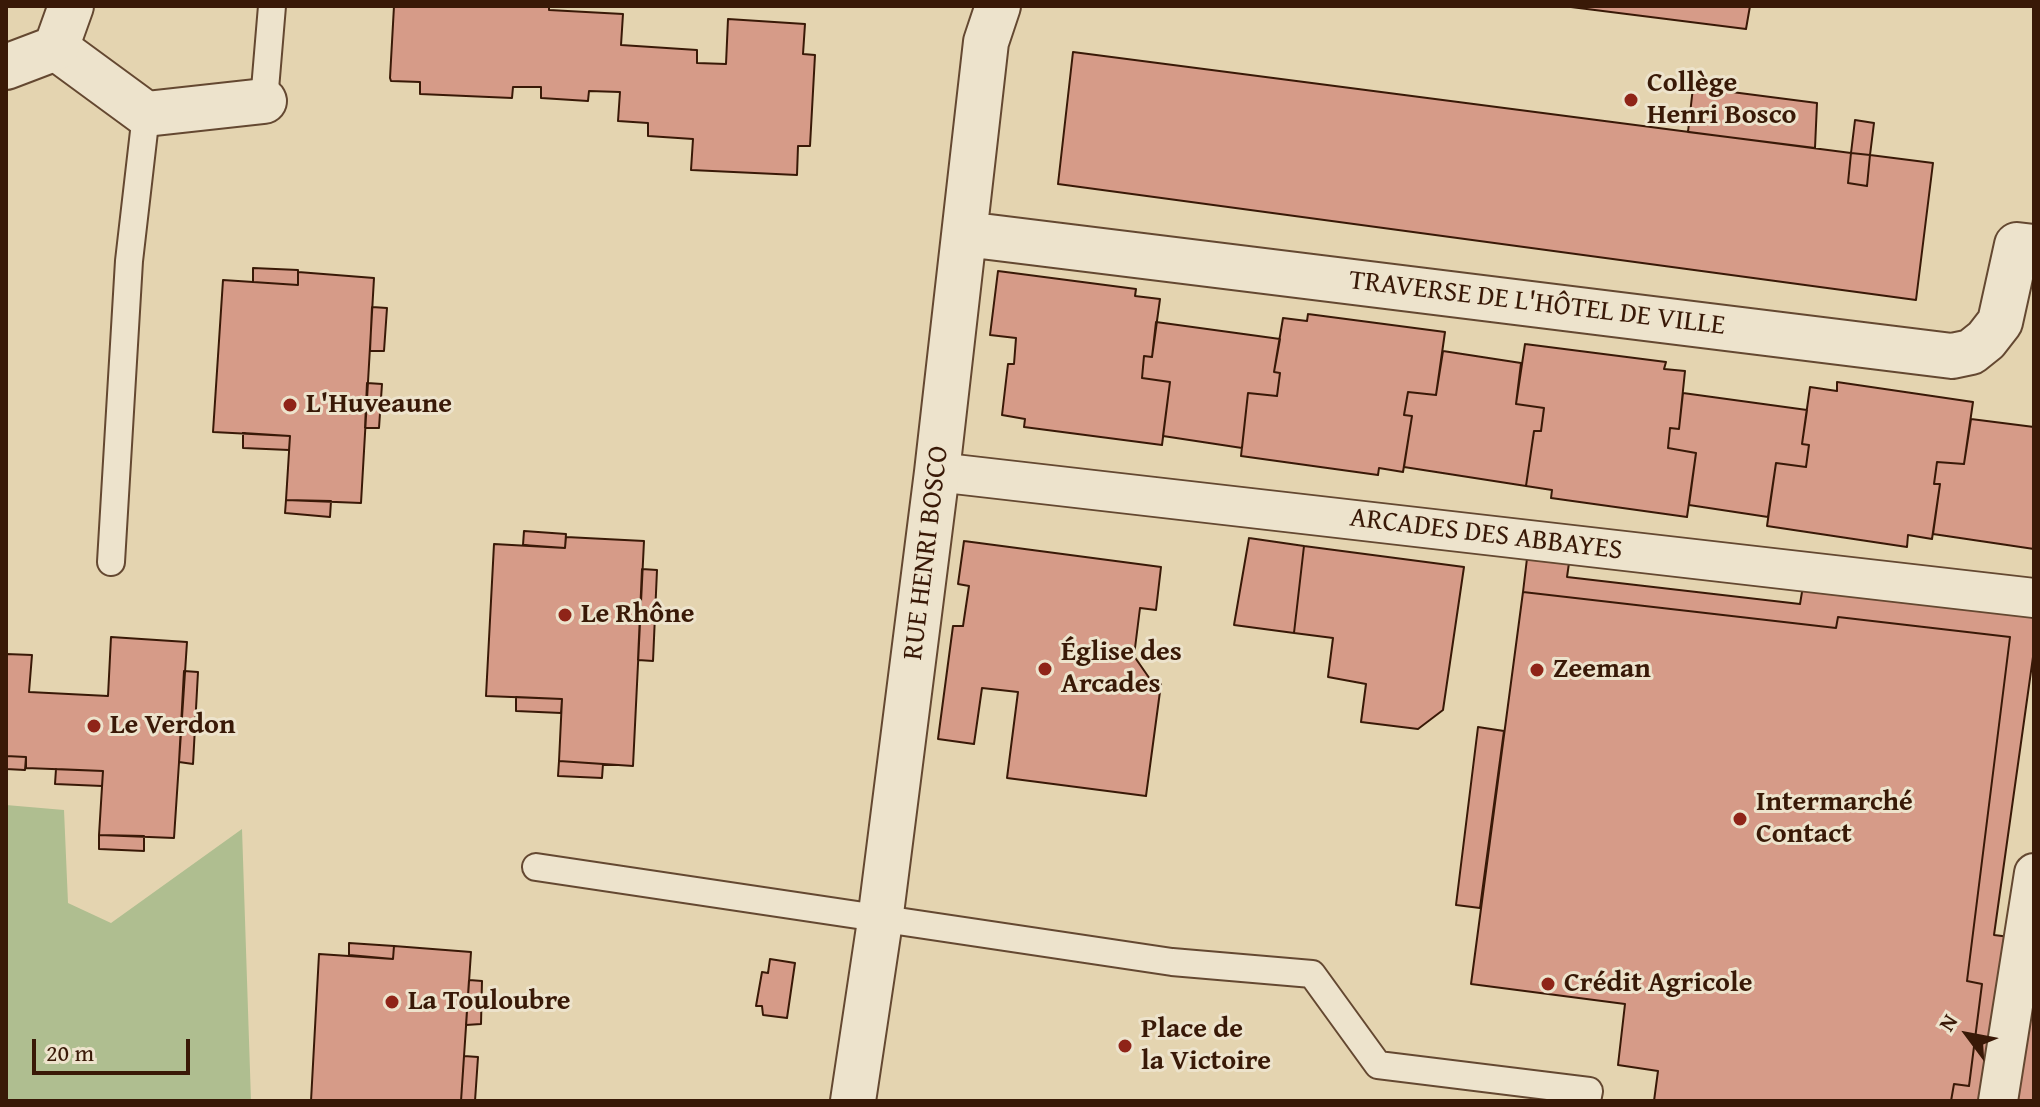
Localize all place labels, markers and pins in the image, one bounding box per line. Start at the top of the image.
place label: Collège Henri Bosco [1647,67,1796,133]
marker: Collège Henri Bosco [1622,91,1640,109]
place label: L'Huveaune [306,388,452,422]
marker: L'Huveaune [281,396,299,414]
place label: Le Rhône [581,598,695,632]
marker: Le Rhône [556,606,574,624]
place label: Église des Arcades [1061,636,1182,702]
place label: Zeeman [1553,653,1651,687]
marker: Église des Arcades [1036,660,1054,678]
marker: Zeeman [1528,661,1546,679]
place label: Le Verdon [110,709,235,743]
marker: Le Verdon [85,717,103,735]
place label: Intermarché Contact [1756,786,1913,852]
marker: Intermarché Contact [1731,810,1749,828]
place label: Crédit Agricole [1564,967,1752,1001]
marker: Crédit Agricole [1539,975,1557,993]
place label: La Touloubre [408,985,571,1019]
marker: La Touloubre [383,993,401,1011]
place label: Place de la Victoire [1141,1013,1271,1079]
marker: Place de la Victoire [1116,1037,1134,1055]

